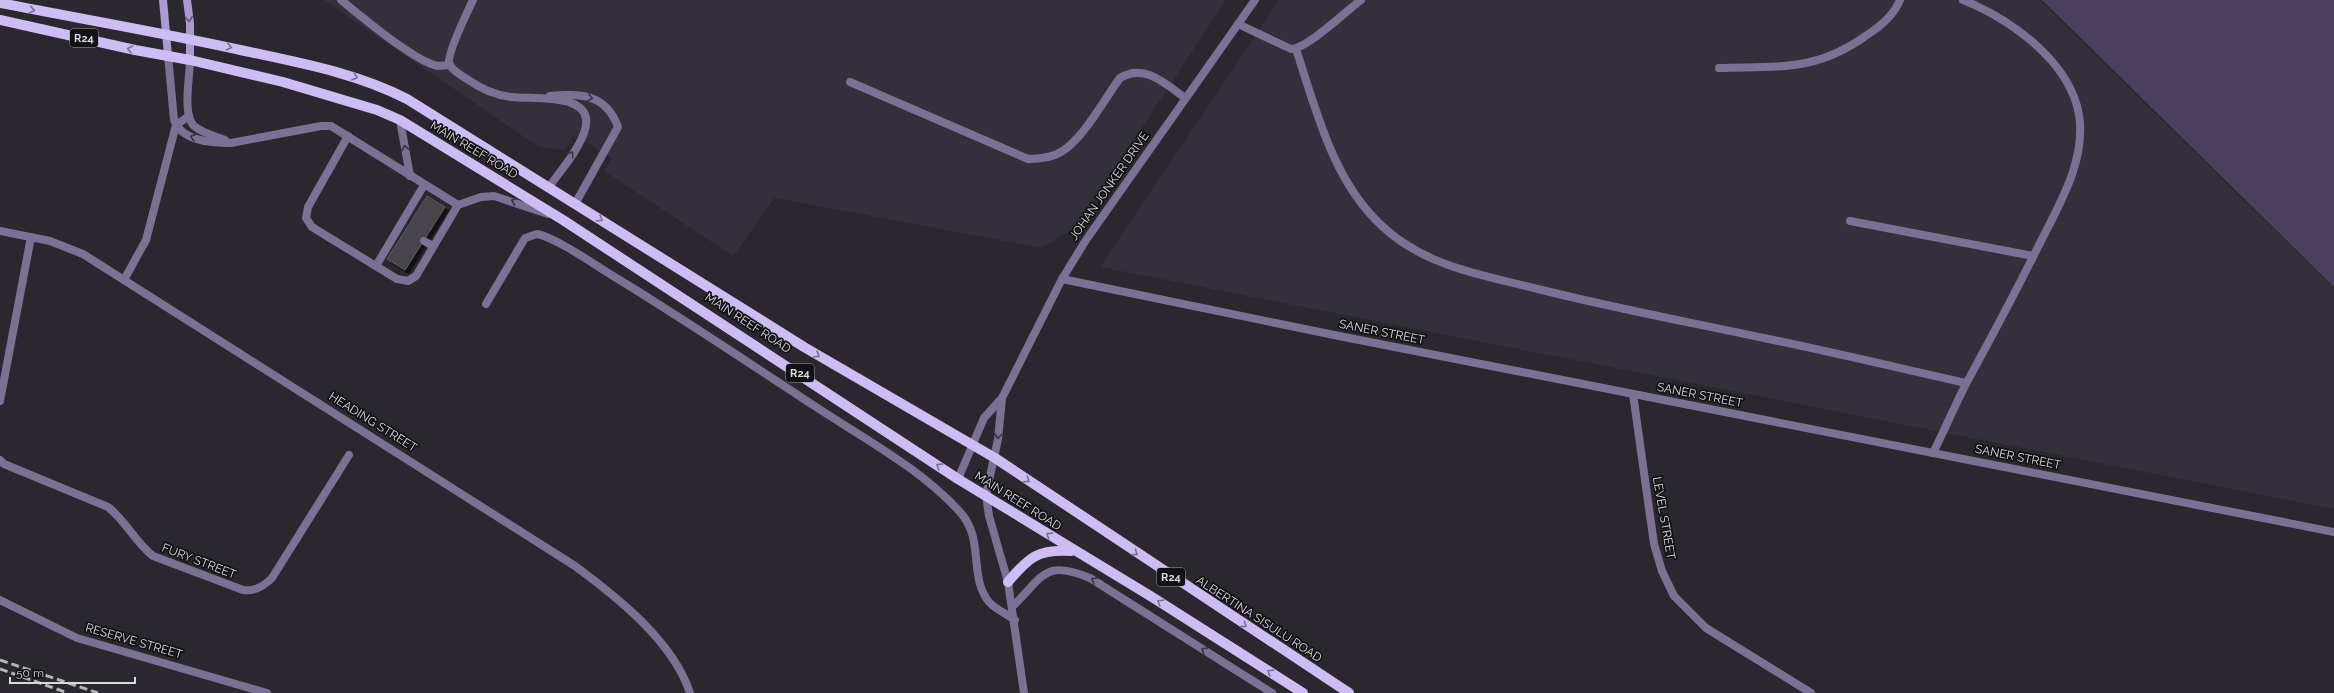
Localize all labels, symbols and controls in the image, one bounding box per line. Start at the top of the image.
one-way arrow [29,5,35,13]
one-way arrow [185,16,194,23]
road number: R24 [70,29,98,47]
one-way arrow [225,43,232,51]
one-way arrow [127,45,134,54]
one-way arrow [351,72,358,80]
one-way arrow [586,93,593,102]
street label: MAIN REEF ROAD [428,118,521,182]
street label: JOHAN JONKER DRIVE [1066,129,1152,243]
one-way arrow [190,133,197,142]
one-way arrow [401,145,410,151]
one-way arrow [566,151,574,158]
one-way arrow [510,198,517,206]
one-way arrow [596,215,603,222]
street label: MAIN REEF ROAD [702,290,794,356]
street label: SANER STREET [1338,317,1427,347]
one-way arrow [813,350,820,357]
road number: R24 [786,364,814,382]
street label: SANER STREET [1656,380,1745,410]
street label: HEADING STREET [326,389,420,455]
one-way arrow [994,433,1003,439]
street label: SANER STREET [1974,442,2063,472]
one-way arrow [936,463,943,471]
street label: MAIN REEF ROAD [972,469,1064,534]
one-way arrow [1023,475,1030,482]
street label: LEVEL STREET [1650,476,1678,561]
one-way arrow [1046,532,1053,540]
street label: FURY STREET [160,540,239,582]
one-way arrow [1131,548,1138,556]
road number: R24 [1157,568,1185,586]
street label: ALBERTINA SISULU ROAD [1193,573,1325,665]
one-way arrow [1091,578,1098,585]
one-way arrow [1157,600,1164,607]
street label: RESERVE STREET [84,620,185,662]
one-way arrow [1239,620,1246,627]
one-way arrow [1201,647,1208,654]
scale bar [10,659,135,685]
text: 50 m [16,666,44,680]
one-way arrow [1267,669,1274,677]

